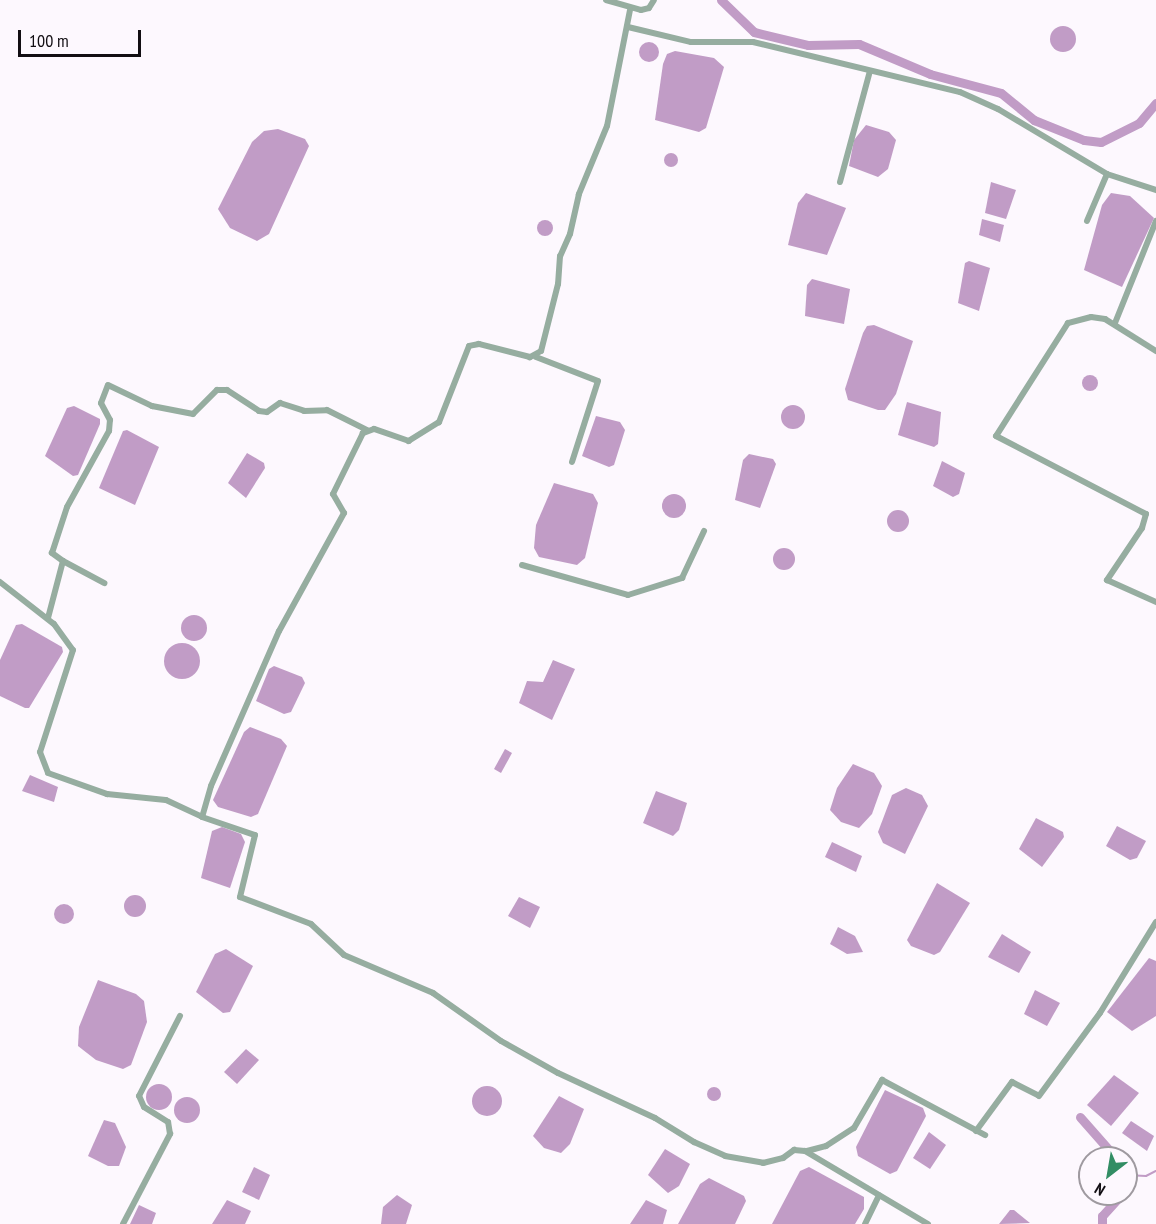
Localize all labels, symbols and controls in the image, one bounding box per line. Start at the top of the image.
scale bar [21,18,144,56]
text: 100 m [29,29,69,52]
north arrow [1078,1146,1138,1206]
text: N [1091,1179,1109,1201]

